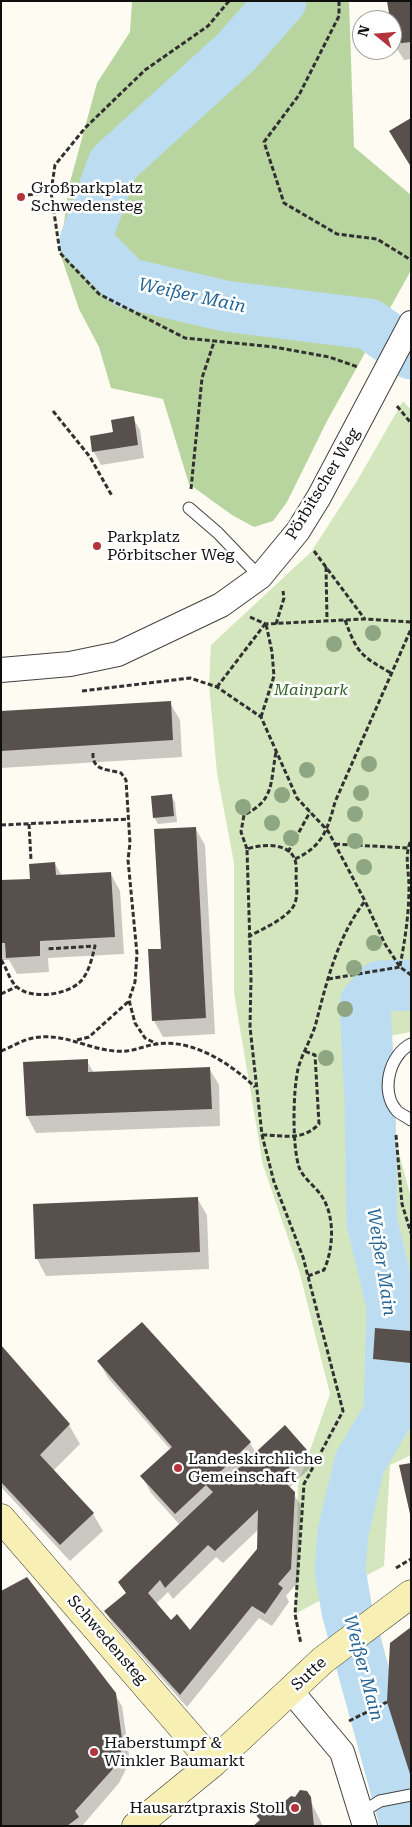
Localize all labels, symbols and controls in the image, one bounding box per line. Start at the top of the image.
north arrow [352,10,402,60]
text: N [354,23,373,38]
place label: Großparkplatz Schwedensteg [31,178,143,216]
marker: Großparkplatz Schwedensteg [15,191,27,203]
water label: Weißer Main [136,274,248,318]
street label: Pörbitscher Weg [282,424,364,544]
place label: Parkplatz Pörbitscher Weg [107,527,234,565]
marker: Parkplatz Pörbitscher Weg [91,540,103,552]
park label: Mainpark [274,680,348,700]
water label: Weißer Main [362,1206,400,1318]
place label: Landeskirchliche Gemeinschaft [188,1449,323,1487]
marker: Landeskirchliche Gemeinschaft [172,1462,184,1474]
street label: Schwedensteg [63,1592,151,1688]
water label: Weißer Main [338,1612,388,1724]
street label: Sutte [288,1653,330,1695]
place label: Haberstumpf & Winkler Baumarkt [104,1733,245,1771]
marker: Haberstumpf & Winkler Baumarkt [88,1746,100,1758]
place label: Hausarztpraxis Stoll [130,1798,285,1818]
marker: Hausarztpraxis Stoll [289,1802,301,1814]

